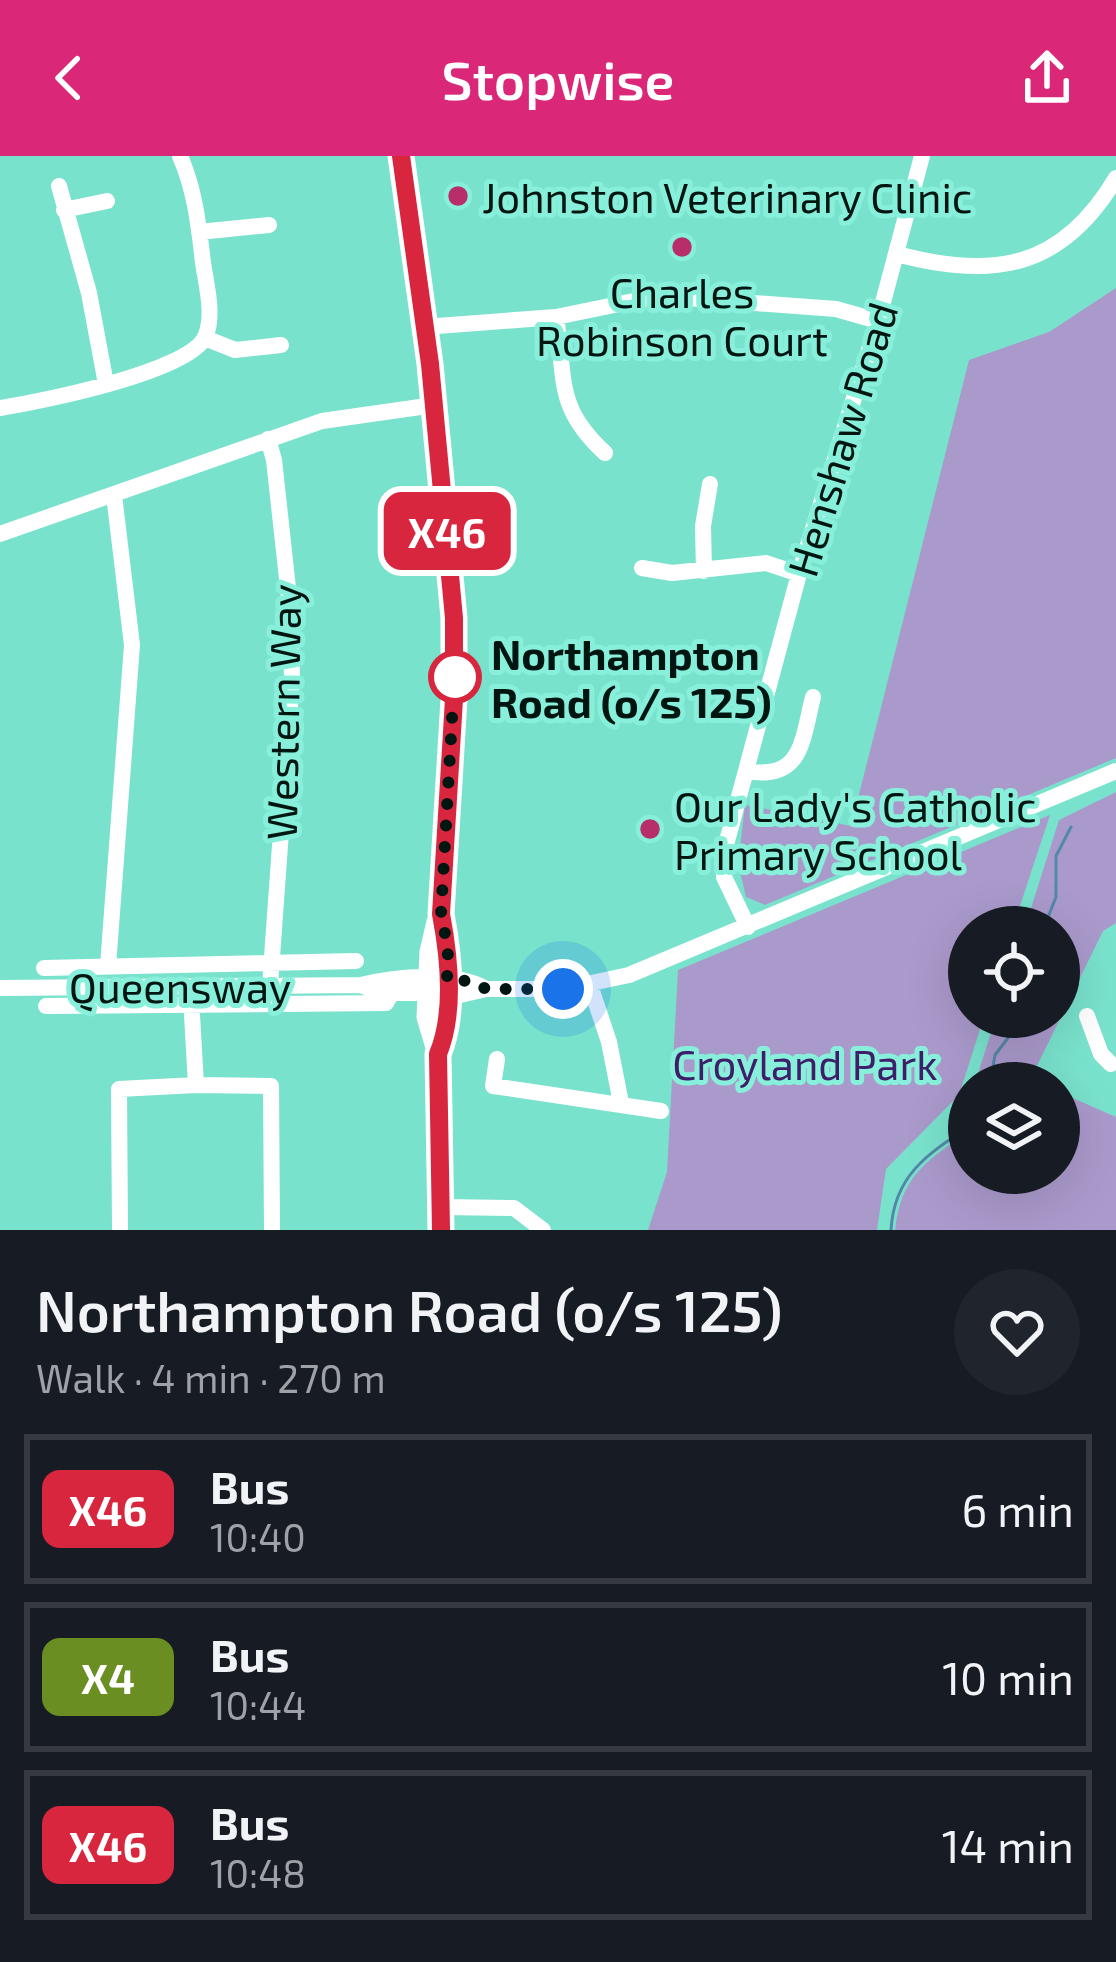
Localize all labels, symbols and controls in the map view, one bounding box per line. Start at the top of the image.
icon: back [36,45,102,111]
icon: share [1014,45,1080,111]
text: Stopwise [442,46,674,111]
place label: Johnston Veterinary Clinic [482,171,972,221]
marker: Johnston Veterinary Clinic [445,183,471,209]
marker: Charles Robinson Court [669,234,695,260]
place label: Charles Robinson Court [536,266,828,364]
street label: Henshaw Road [776,296,906,582]
line badge: X46 [378,492,516,570]
text: X46 [408,506,486,556]
street label: Western Way [255,583,309,841]
place label: Northampton Road (o/s 125) [491,628,772,726]
marker: Northampton Road (o/s 125) [430,652,480,702]
place label: Our Lady's Catholic Primary School [674,780,1036,878]
marker: Our Lady's Catholic Primary School [637,816,663,842]
map controls [948,906,1080,1194]
button: locate [948,906,1080,1038]
your location [533,959,593,1019]
street label: Queensway [69,961,291,1012]
park label: Croyland Park [672,1038,938,1088]
button: layers [948,1062,1080,1194]
button: heart [954,1269,1080,1395]
text: Northampton Road (o/s 125) [36,1275,782,1343]
text: Walk · 4 min · 270 m [36,1354,386,1401]
text: Bus [210,1459,289,1513]
text: 6 min [961,1482,1074,1536]
text: X46 [69,1484,147,1534]
text: 10:40 [210,1513,306,1560]
text: Bus [210,1627,289,1681]
text: 10 min [942,1650,1074,1704]
text: X4 [81,1652,135,1702]
text: 10:44 [210,1681,306,1728]
text: Bus [210,1795,289,1849]
text: 14 min [942,1818,1074,1872]
text: X46 [69,1820,147,1870]
text: 10:48 [210,1849,306,1896]

